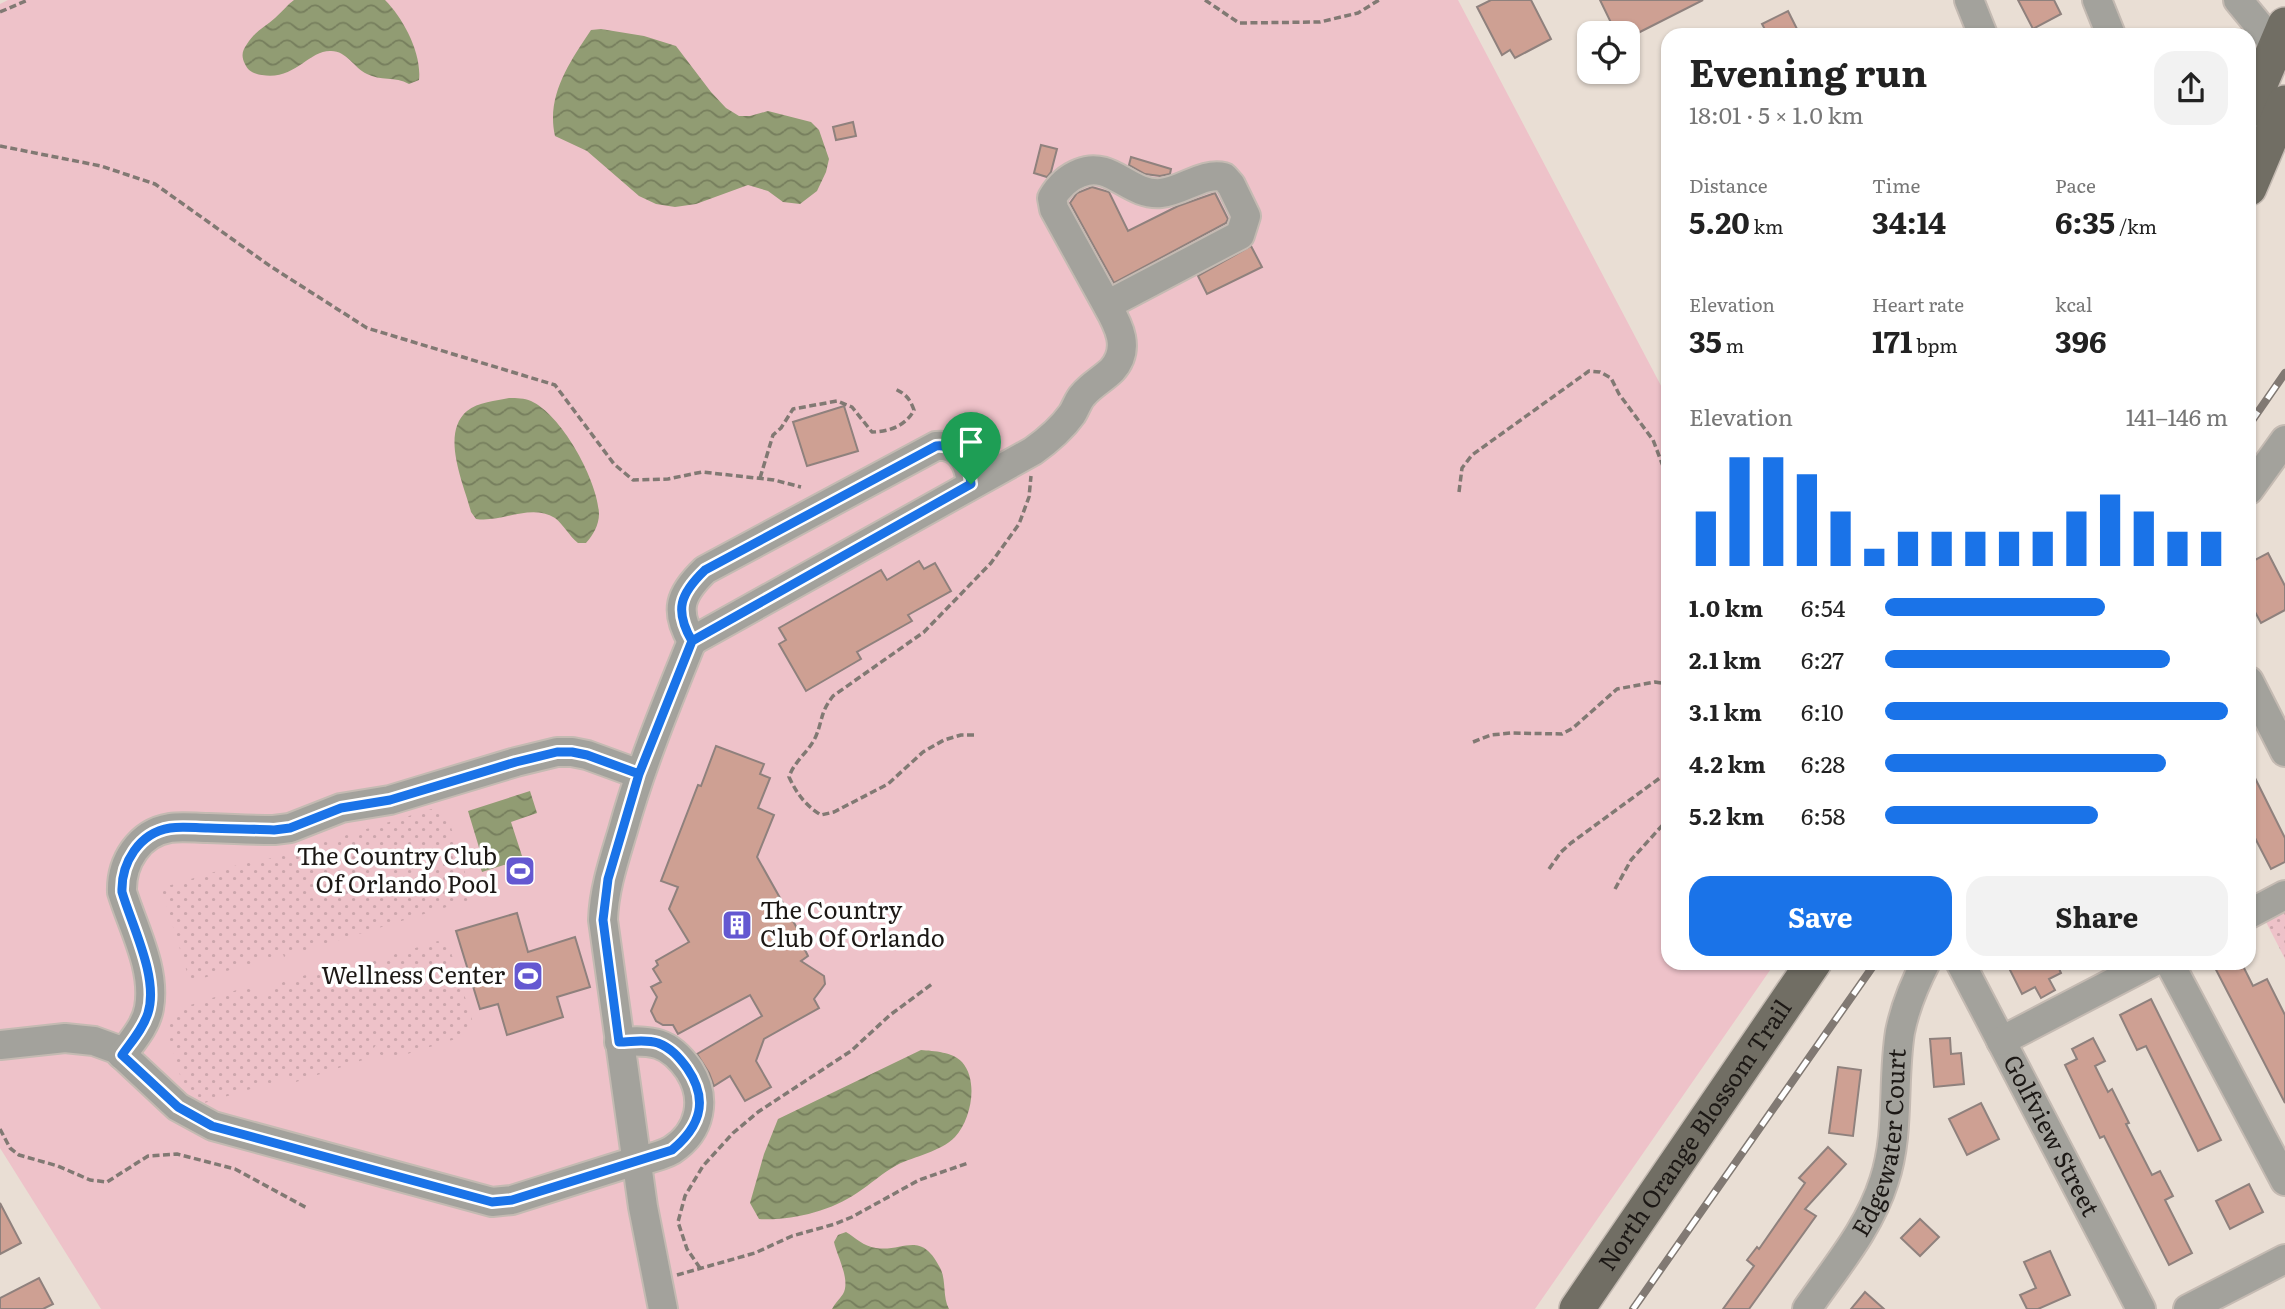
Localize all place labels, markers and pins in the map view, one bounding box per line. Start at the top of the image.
pin [941,412,1001,484]
place label: The Country Club Of Orlando Pool [296,837,497,900]
sports icon: The Country Club Of Orlando Pool [503,854,537,888]
place label: The Country Club Of Orlando [760,891,945,954]
building icon: The Country Club Of Orlando [720,908,754,942]
place label: Wellness Center [321,956,506,991]
sports icon: Wellness Center [511,959,545,993]

